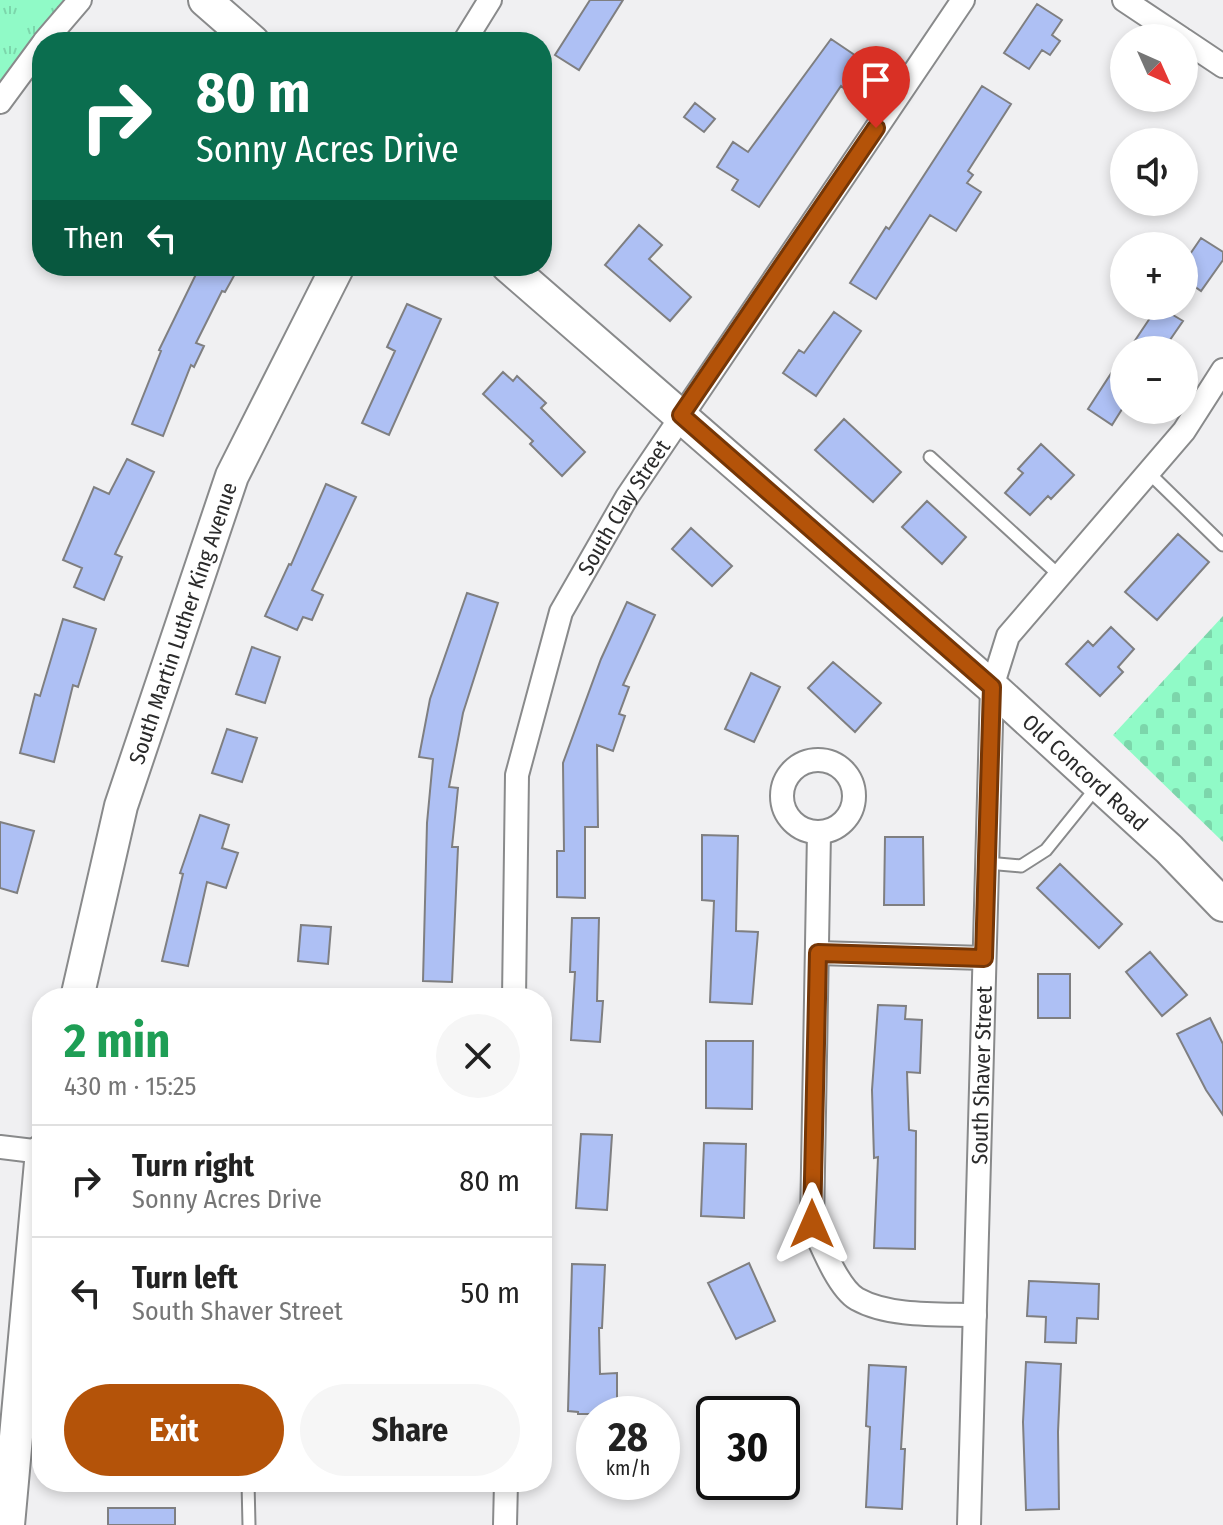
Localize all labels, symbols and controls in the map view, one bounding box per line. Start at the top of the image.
north arrow [1110,24,1198,112]
map controls [1110,24,1198,424]
pin [842,46,910,128]
icon: arrive [854,58,898,102]
text: 80 m [196,60,311,127]
icon: right [64,64,168,168]
text: Sonny Acres Drive [196,128,459,172]
button: sound [1110,128,1198,216]
icon: left [140,216,184,260]
text: Then [64,220,124,256]
button: + [1110,232,1198,320]
button: − [1110,336,1198,424]
street label: South Clay Street [572,434,676,580]
street label: South Martin Luther King Avenue [123,479,243,768]
street label: Old Concord Road [1017,709,1153,837]
street label: South Shaver Street [966,985,998,1165]
text: 2 min [64,1012,170,1070]
button: close [436,1014,520,1098]
text: 430 m · 15:25 [64,1071,196,1102]
text: Turn right [132,1148,254,1184]
icon: right [64,1159,108,1203]
text: 80 m [459,1163,520,1199]
position arrow [770,1182,854,1266]
text: Sonny Acres Drive [132,1184,322,1215]
text: Turn left [132,1260,238,1296]
icon: left [64,1271,108,1315]
text: 50 m [460,1275,520,1311]
text: South Shaver Street [132,1296,343,1327]
button: Exit [64,1384,284,1476]
button: Share [300,1384,520,1476]
speed limit sign: 30 [696,1396,800,1500]
text: 28 [608,1414,648,1462]
text: km/h [606,1456,650,1480]

